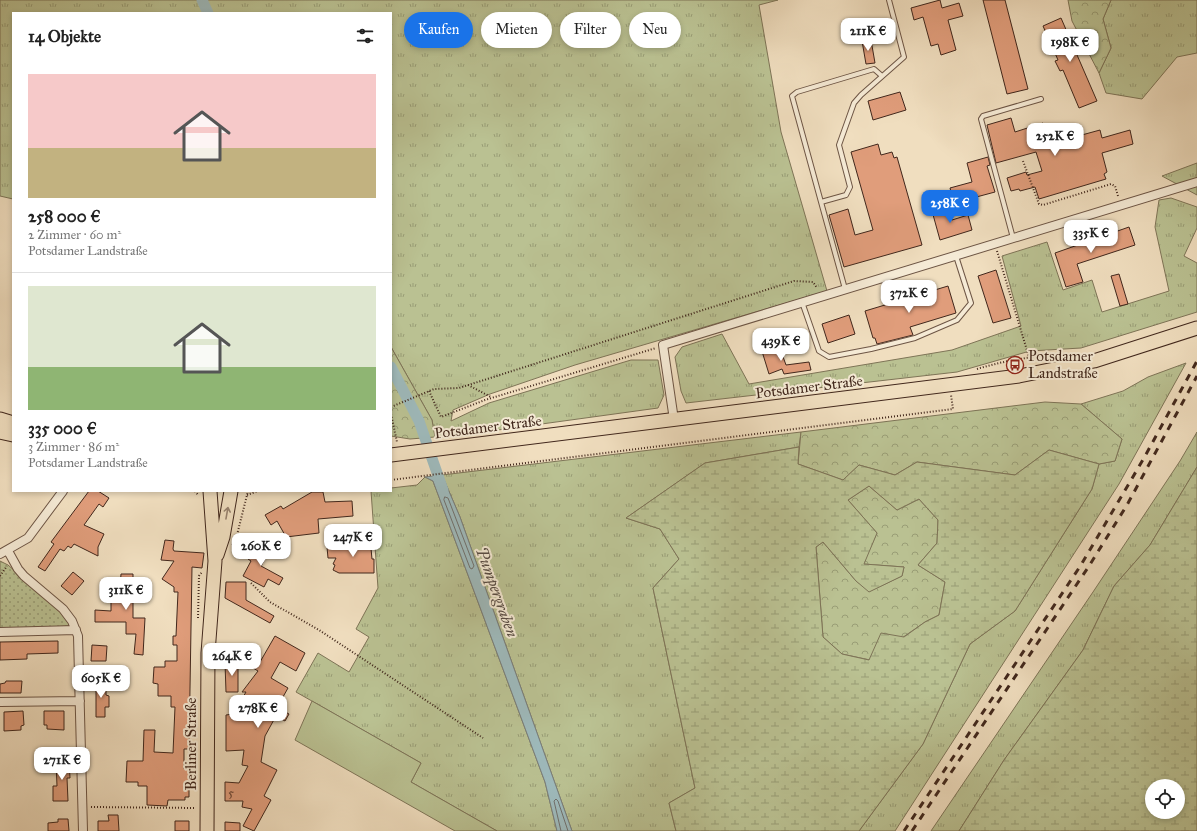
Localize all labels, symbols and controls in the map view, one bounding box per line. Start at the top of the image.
chip: Kaufen [404,12,473,48]
chip: Mieten [481,12,552,48]
chip: Filter [560,12,621,48]
chip: Neu [629,12,681,48]
pin: 211K € [835,18,901,52]
text: 211K € [850,23,886,39]
icon: filters [354,25,376,47]
text: 14 Objekte [28,26,101,47]
pin: 198K € [1037,29,1103,63]
text: 198K € [1051,34,1089,50]
icon: home [166,100,238,172]
pin: 252K € [1022,123,1088,157]
text: 252K € [1036,128,1074,144]
pin: 258K € [917,190,983,224]
text: 258K € [930,195,970,211]
text: 258 000 € [28,206,101,227]
pin: 335K € [1058,220,1124,254]
text: 335K € [1073,225,1109,241]
text: 2 Zimmer · 60 m² [28,227,121,243]
text: Potsdamer Landstraße [28,243,148,259]
pin: 372K € [876,280,942,314]
text: 372K € [890,285,928,301]
icon: home [166,312,238,384]
pin: 439K € [748,328,814,362]
text: 439K € [761,333,801,349]
place label: Potsdamer Landstraße [1028,347,1098,382]
bus stop icon: Potsdamer Landstraße [1005,355,1025,375]
street label: Potsdamer Straße [754,371,864,403]
street label: Potsdamer Straße [433,411,543,443]
text: 335 000 € [28,418,97,439]
text: 3 Zimmer · 86 m² [28,439,119,455]
text: Potsdamer Landstraße [28,455,148,471]
one-way arrow [223,507,231,520]
pin: 247K € [320,524,386,558]
text: 247K € [333,529,373,545]
pin: 260K € [228,533,294,567]
text: 260K € [241,538,281,554]
water label: Pumpergraben [471,544,522,641]
pin: 311K € [93,577,159,611]
text: 311K € [108,582,144,598]
pin: 264K € [199,643,265,677]
text: 264K € [212,648,252,664]
pin: 605K € [68,665,134,699]
text: 605K € [81,670,121,686]
pin: 278K € [225,695,291,729]
street label: Berliner Straße [182,697,200,791]
text: 278K € [238,700,278,716]
pin: 271K € [29,747,95,781]
text: 271K € [43,752,81,768]
map controls [1145,779,1185,819]
button: locate [1145,779,1185,819]
house number: 5 [228,785,234,801]

